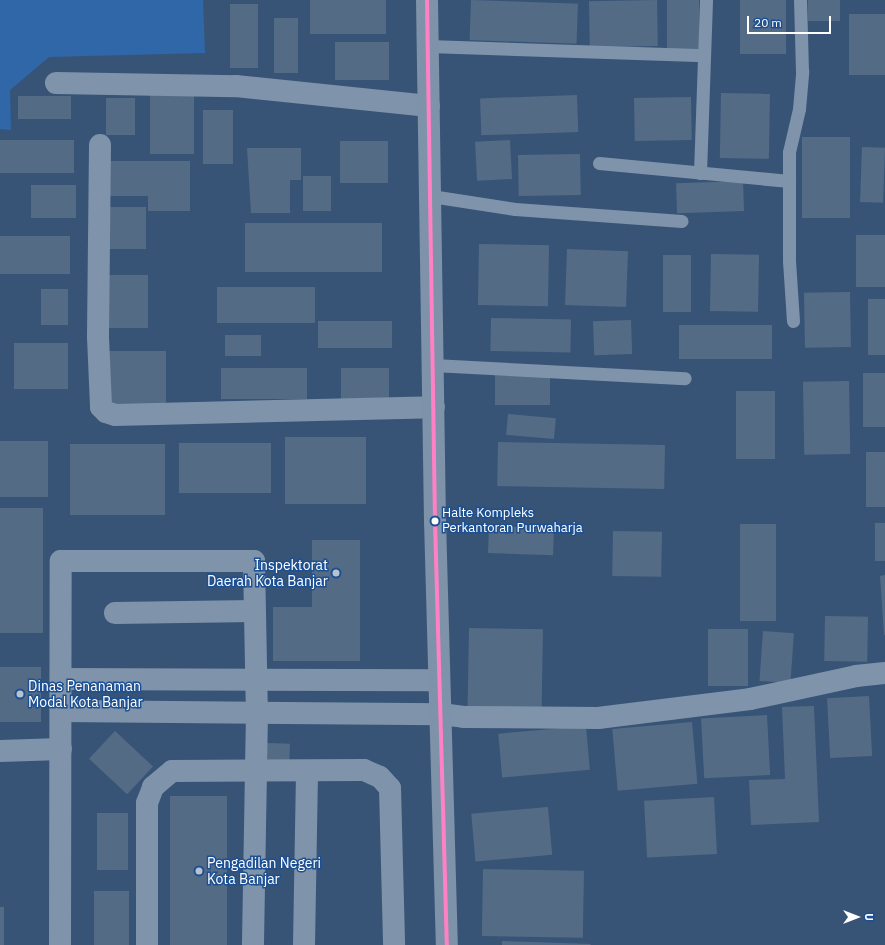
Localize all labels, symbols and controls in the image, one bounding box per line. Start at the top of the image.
scale bar [749,8,833,34]
text: 20 m [754,15,782,30]
place label: Halte Kompleks Perkantoran Purwaharja [442,506,583,537]
marker: Halte Kompleks Perkantoran Purwaharja [430,516,440,526]
place label: Inspektorat Daerah Kota Banjar [207,557,328,590]
marker: Inspektorat Daerah Kota Banjar [331,568,341,578]
place label: Dinas Penanaman Modal Kota Banjar [28,678,143,710]
marker: Dinas Penanaman Modal Kota Banjar [15,689,25,699]
place label: Pengadilan Negeri Kota Banjar [207,855,321,888]
marker: Pengadilan Negeri Kota Banjar [194,866,204,876]
north arrow [837,897,877,937]
text: U [862,913,876,921]

